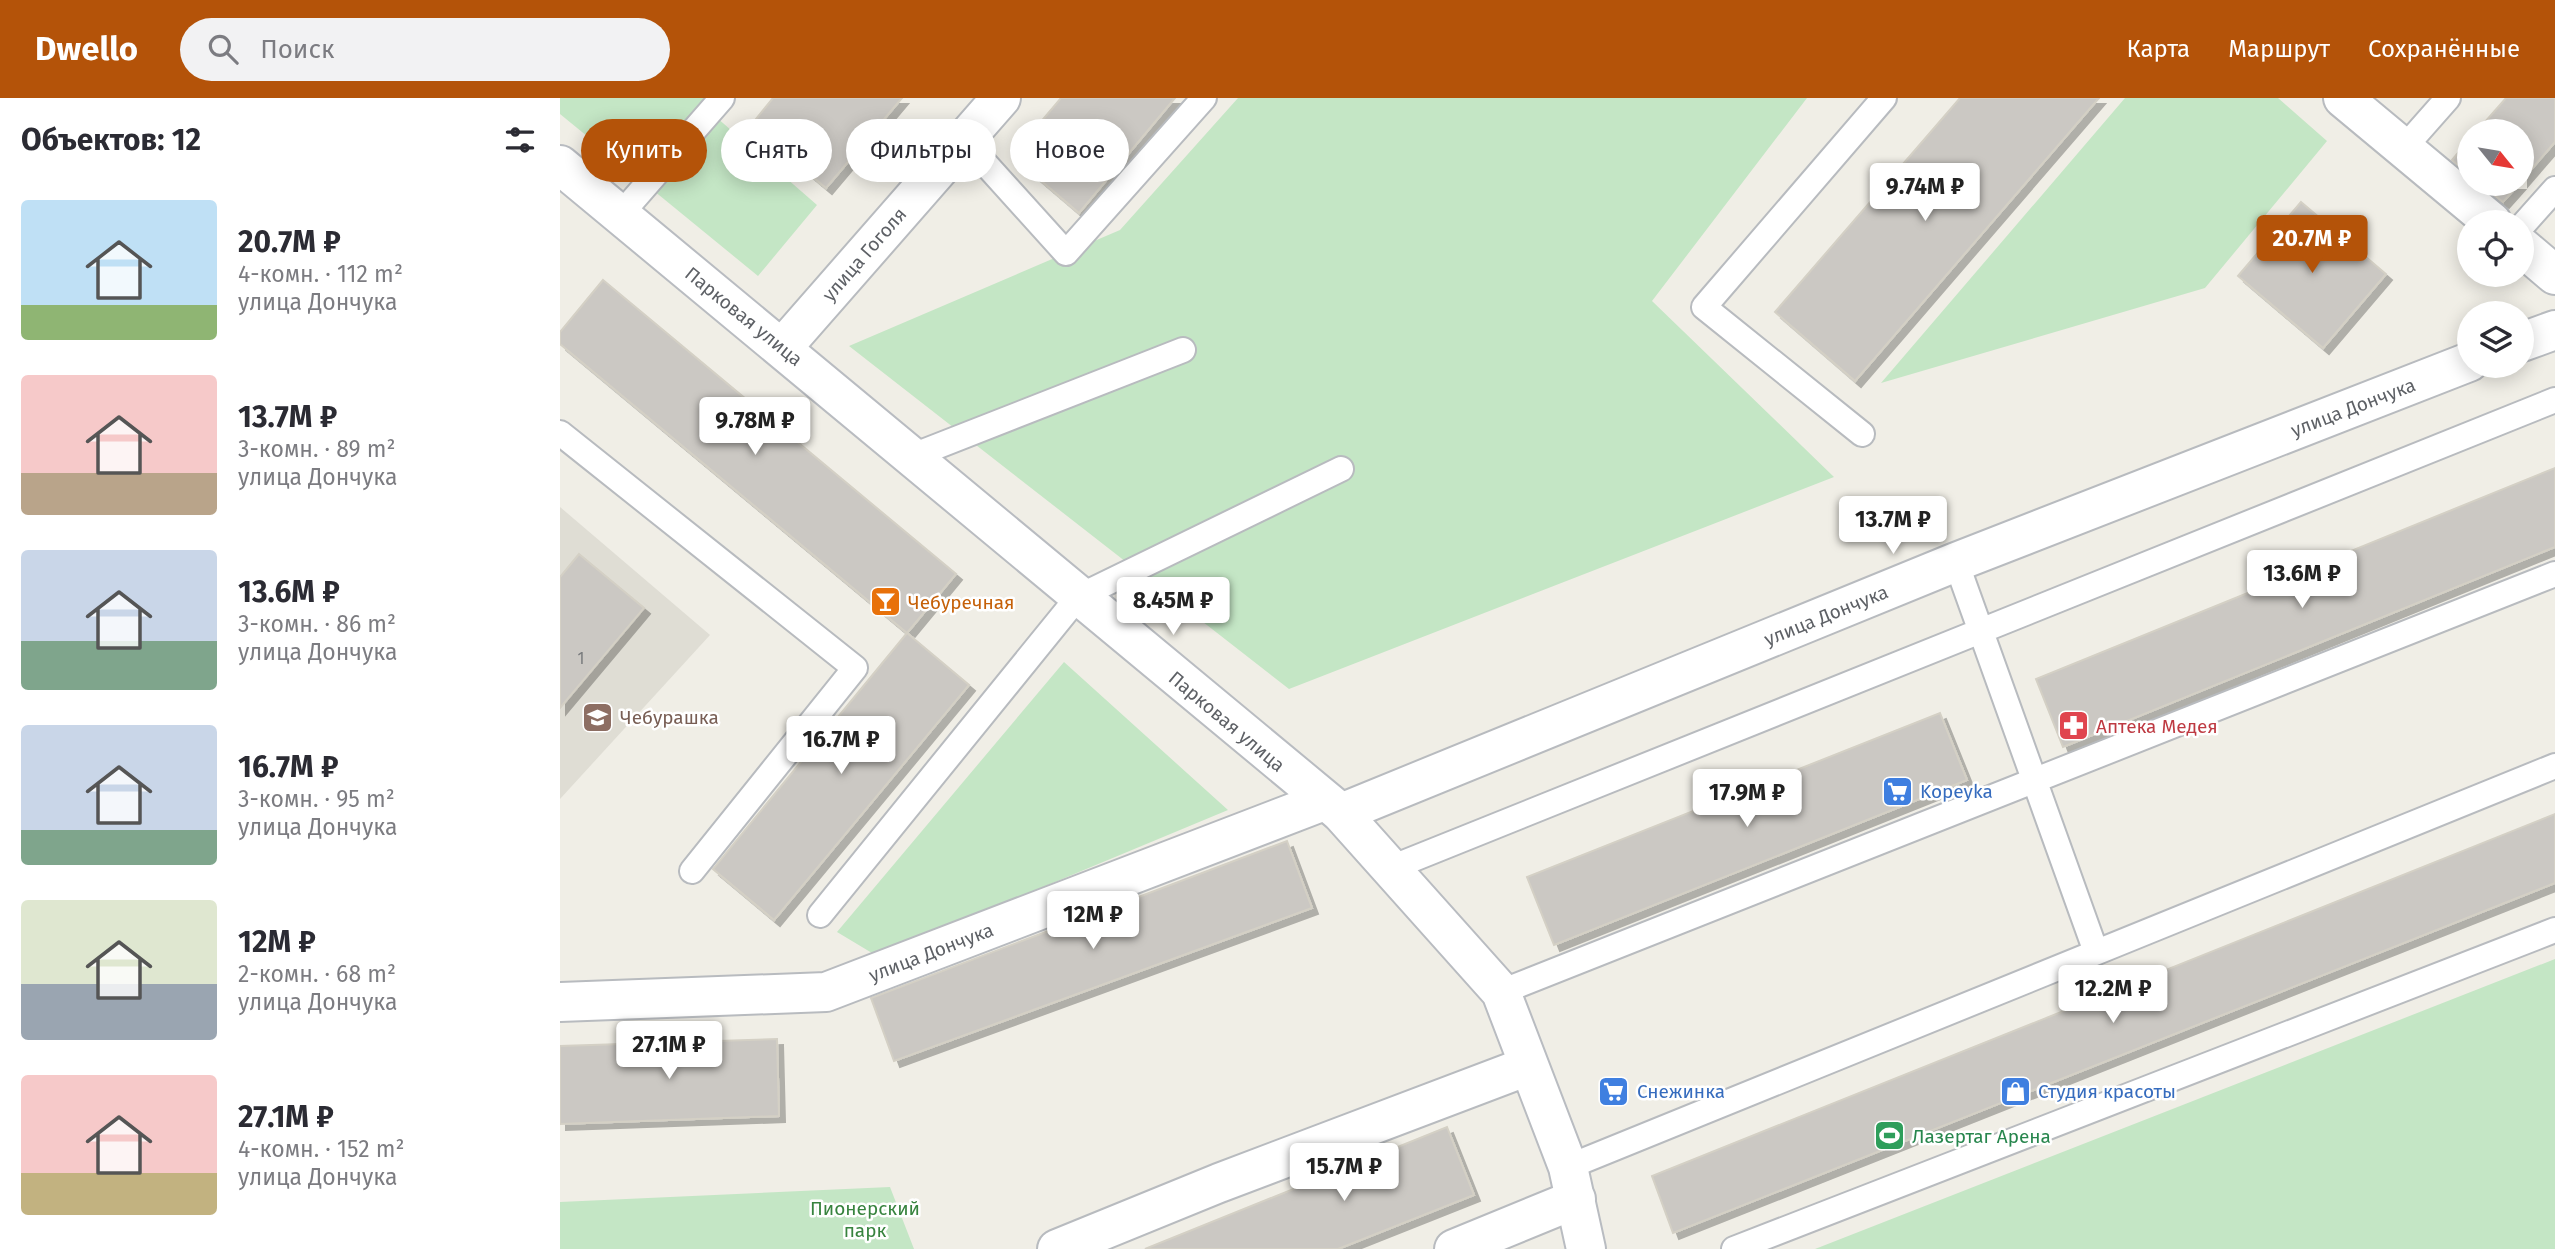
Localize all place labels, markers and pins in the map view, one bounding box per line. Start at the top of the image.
pin: 9.74M ₽ [1860,164,1990,223]
pin: 20.7M ₽ [2247,216,2377,275]
pin: 9.78M ₽ [690,398,820,457]
pin: 13.7M ₽ [1828,496,1958,556]
pin: 13.6M ₽ [2237,550,2367,610]
pin: 8.45M ₽ [1108,578,1238,637]
bar icon: Чебуречная [868,585,902,619]
place label: Чебуречная [908,591,1014,614]
school or university icon: Чебурашка [580,700,614,734]
place label: Чебурашка [620,706,719,729]
pharmacy icon: Аптека Медея [2056,709,2090,743]
place label: Аптека Медея [2096,715,2218,738]
pin: 16.7M ₽ [776,716,906,776]
pin: 17.9M ₽ [1682,770,1812,829]
supermarket icon: Kopeyka [1880,774,1914,808]
place label: Kopeyka [1920,780,1993,803]
pin: 12M ₽ [1044,892,1142,951]
pin: 12.2M ₽ [2048,965,2178,1025]
pin: 27.1M ₽ [604,1021,734,1081]
supermarket icon: Снежинка [1597,1074,1631,1108]
shop icon: Студия красоты [1998,1074,2032,1108]
place label: Снежинка [1637,1080,1725,1103]
place label: Студия красоты [2038,1080,2176,1103]
sports icon: Лазертаг Арена [1872,1119,1906,1153]
place label: Лазертаг Арена [1912,1125,2051,1148]
pin: 15.7M ₽ [1279,1144,1409,1203]

